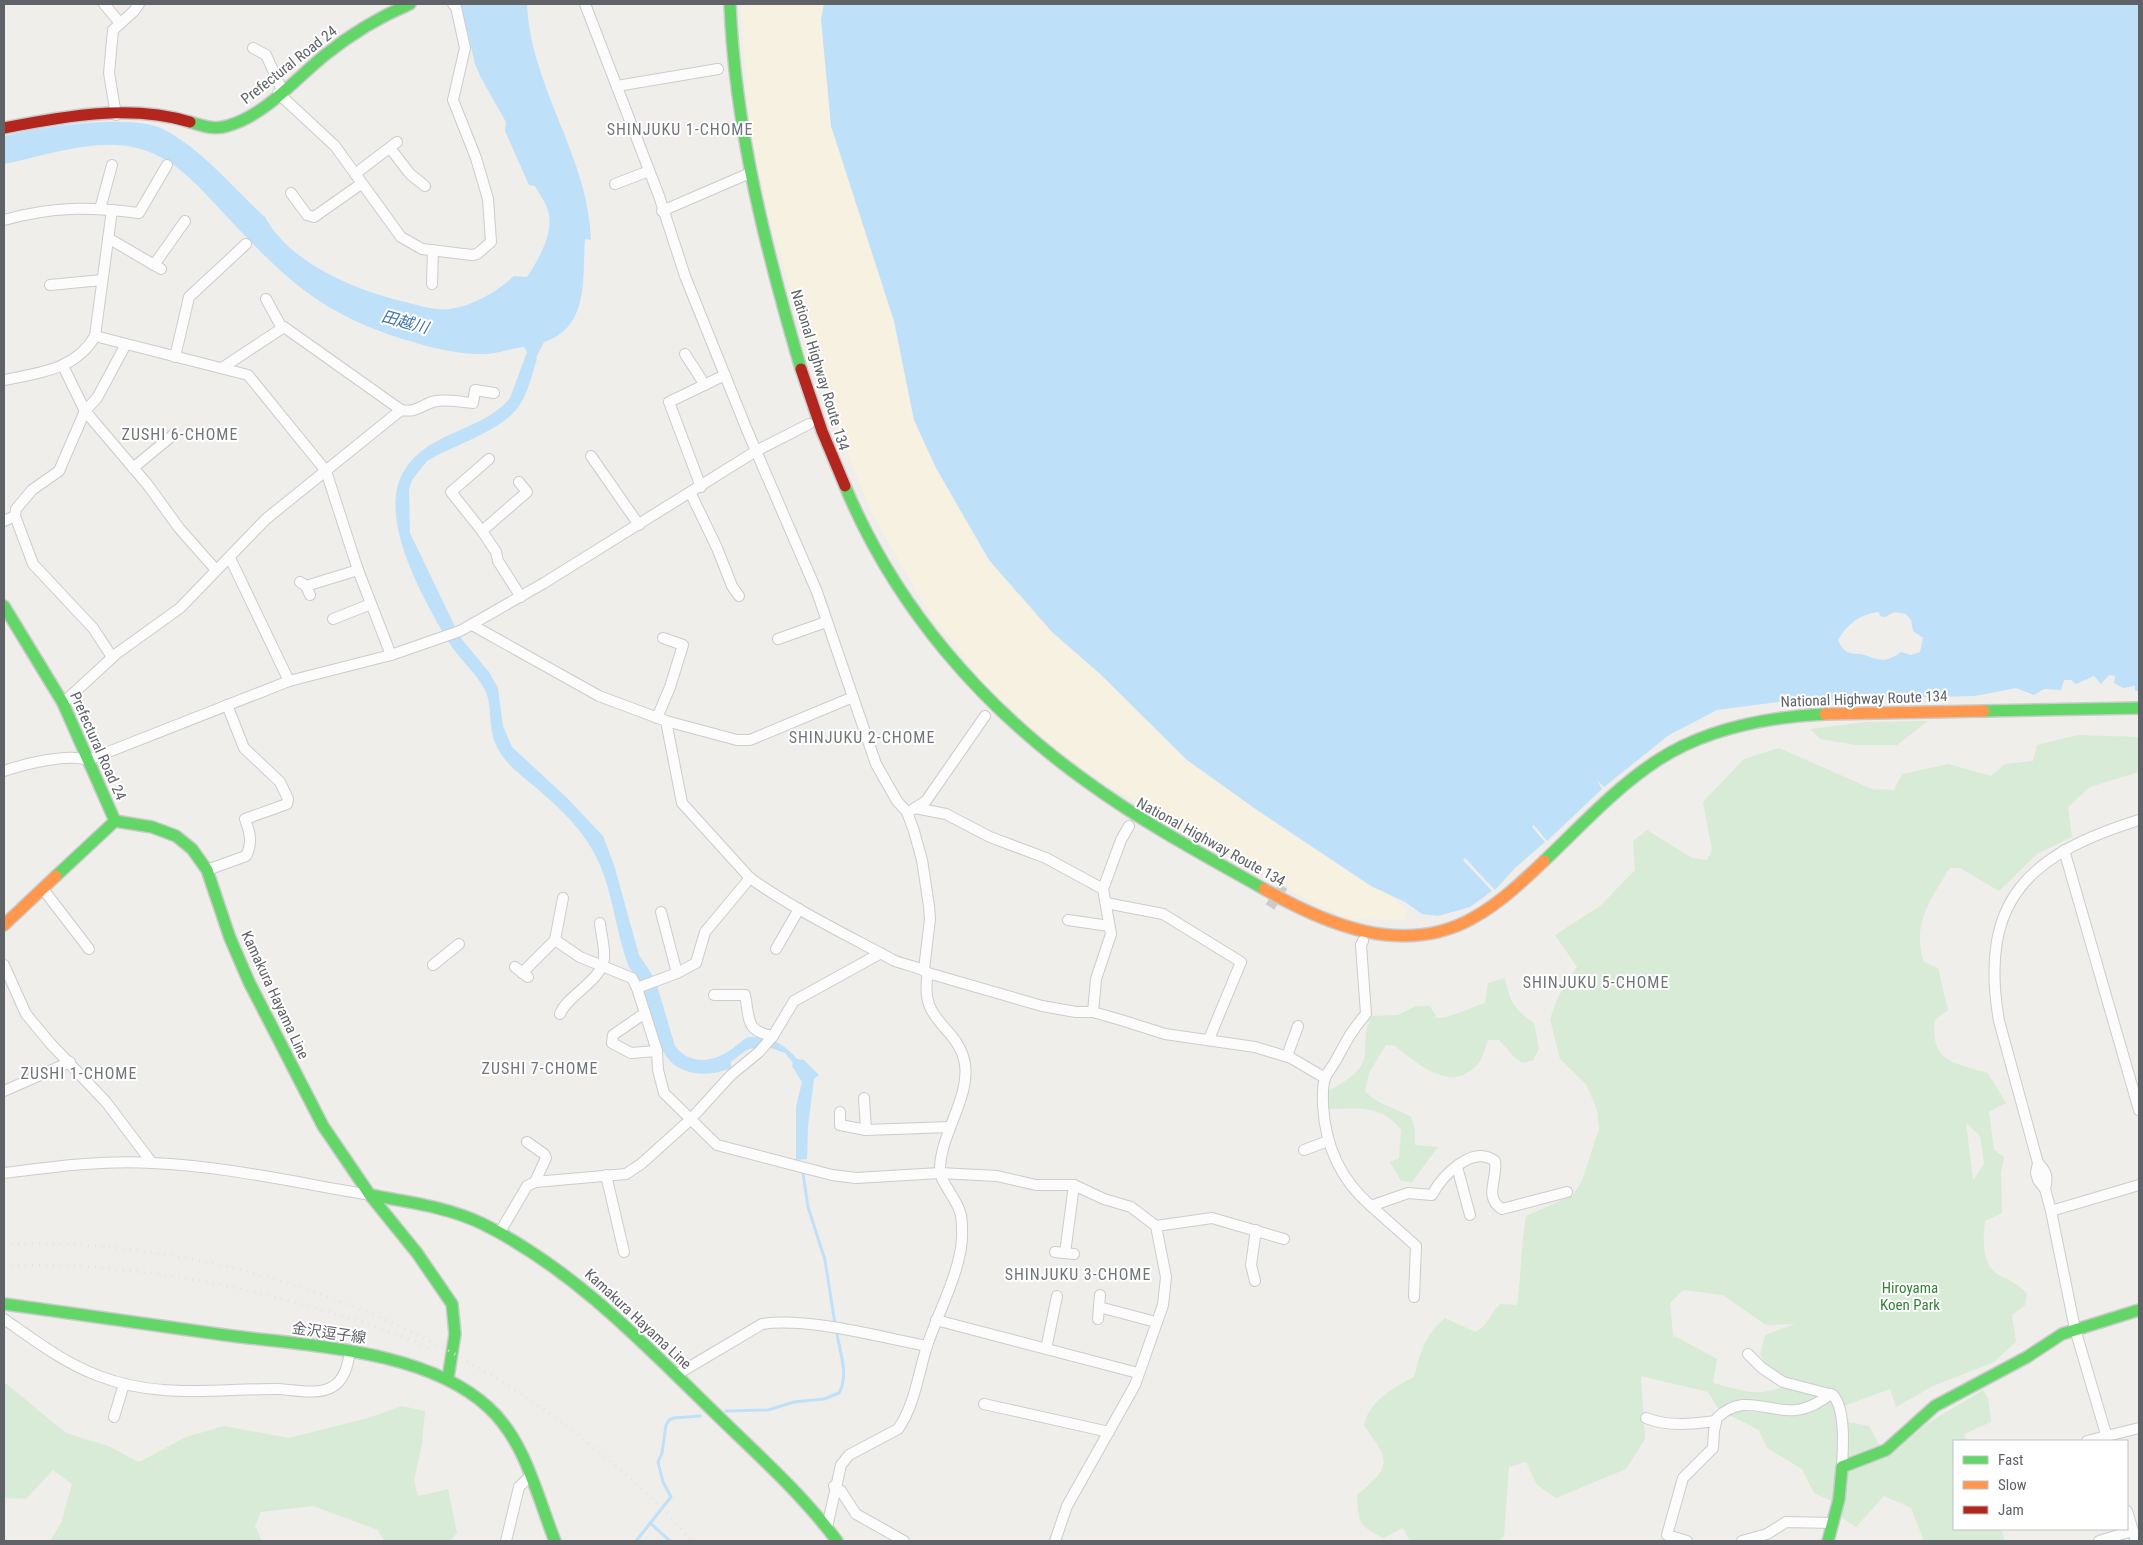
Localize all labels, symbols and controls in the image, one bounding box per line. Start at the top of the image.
street label: Prefectural Road 24 [237,22,341,108]
district label: SHINJUKU 1-CHOME [607,120,753,139]
street label: National Highway Route 134 [787,288,853,452]
water label: 田越川 [379,307,433,338]
district label: ZUSHI 6-CHOME [122,425,238,444]
street label: National Highway Route 134 [1780,687,1948,711]
street label: Prefectural Road 24 [66,689,130,803]
district label: SHINJUKU 2-CHOME [789,728,935,747]
street label: National Highway Route 134 [1134,794,1288,890]
street label: Kamakura Hayama Line [237,928,313,1062]
district label: SHINJUKU 5-CHOME [1523,973,1669,992]
district label: ZUSHI 7-CHOME [482,1059,598,1078]
district label: ZUSHI 1-CHOME [21,1064,137,1083]
street label: Kamakura Hayama Line [581,1265,695,1373]
district label: SHINJUKU 3-CHOME [1005,1265,1151,1284]
park label: Hiroyama Koen Park [1880,1279,1940,1314]
street label: 金沢逗子線 [291,1319,367,1347]
legend [1953,1440,2128,1530]
text: Fast [1998,1451,2023,1469]
text: Slow [1998,1476,2027,1494]
text: Jam [1998,1501,2024,1519]

